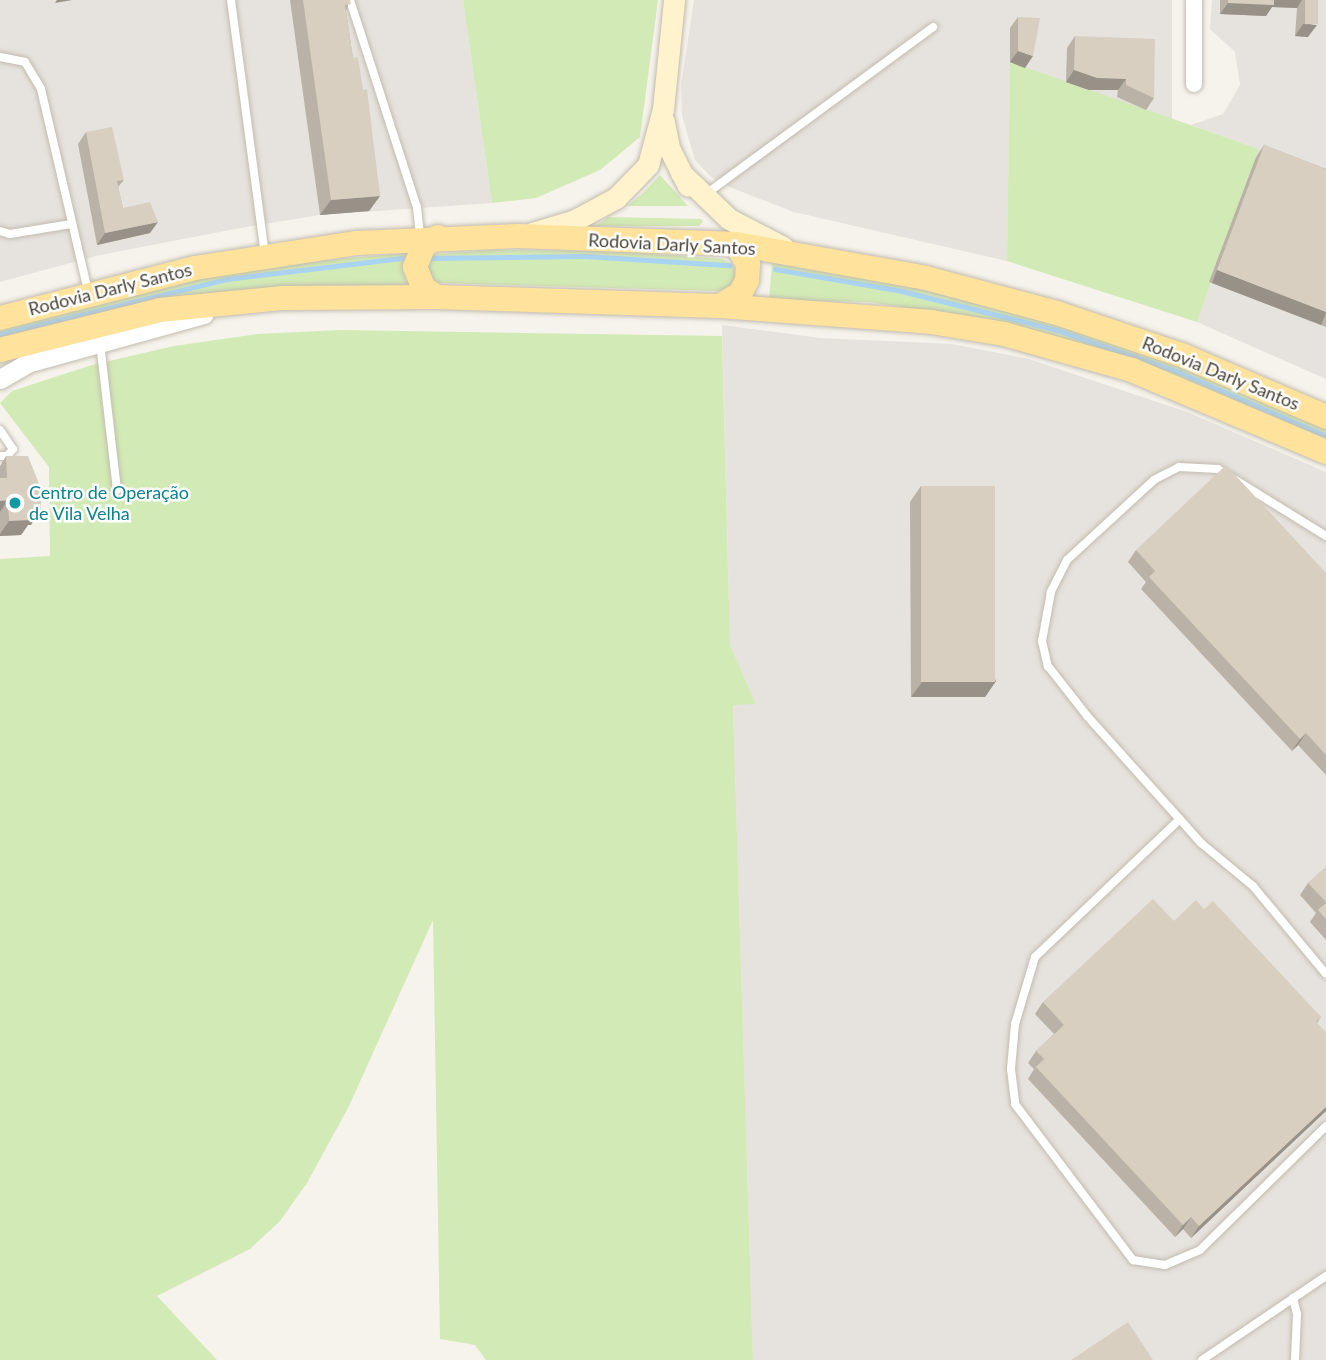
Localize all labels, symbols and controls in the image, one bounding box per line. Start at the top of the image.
street label: Rodovia Darly Santos [588,229,756,259]
street label: Rodovia Darly Santos [26,258,194,320]
street label: Rodovia Darly Santos [1139,332,1303,414]
place label: Centro de Operação de Vila Velha [29,482,189,524]
marker: Centro de Operação de Vila Velha [7,495,23,511]

